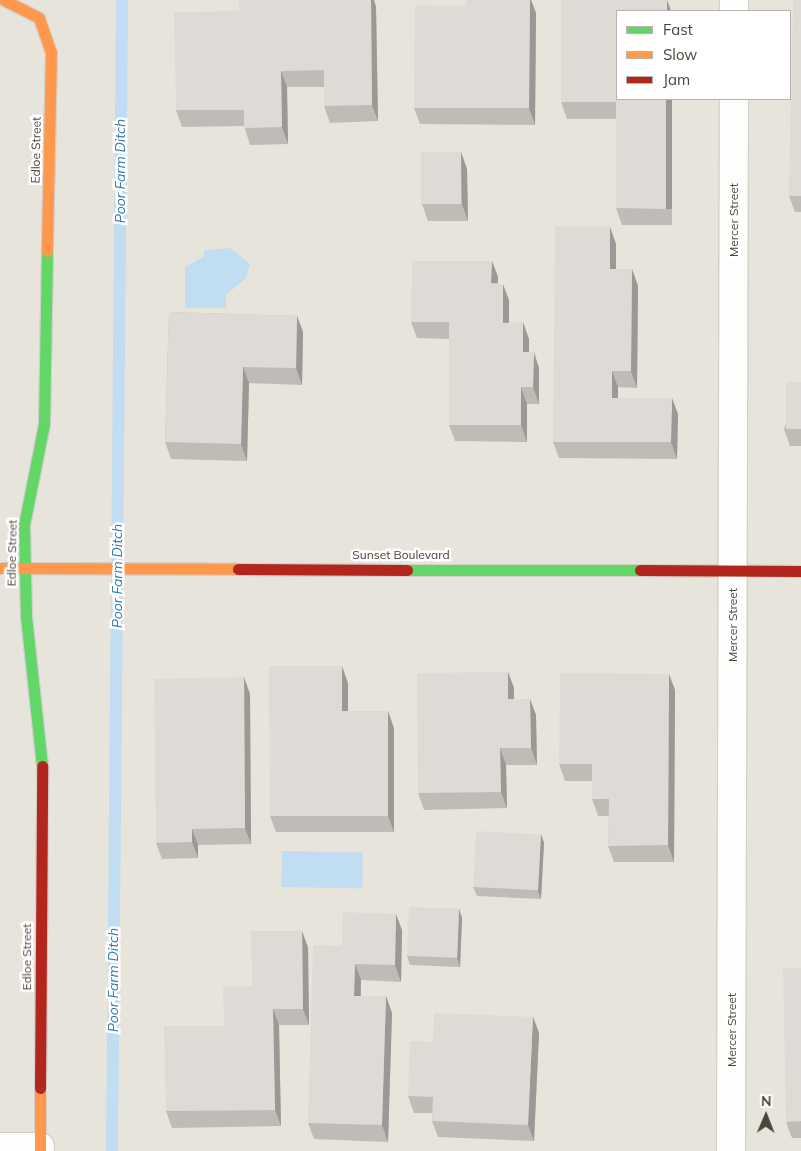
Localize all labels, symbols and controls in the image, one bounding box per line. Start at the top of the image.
legend [616,10,791,100]
text: Fast [663,20,693,39]
text: Slow [663,45,697,64]
text: Jam [663,70,690,89]
street label: Edloe Street [28,116,44,184]
water label: Poor Farm Ditch [112,119,128,223]
street label: Mercer Street [727,183,741,257]
street label: Edloe Street [4,519,20,587]
water label: Poor Farm Ditch [109,524,125,628]
street label: Sunset Boulevard [352,548,450,562]
street label: Mercer Street [726,588,740,662]
street label: Edloe Street [20,924,34,990]
water label: Poor Farm Ditch [105,928,121,1032]
street label: Mercer Street [725,993,739,1067]
north arrow [741,1091,791,1141]
text: N [761,1092,772,1110]

